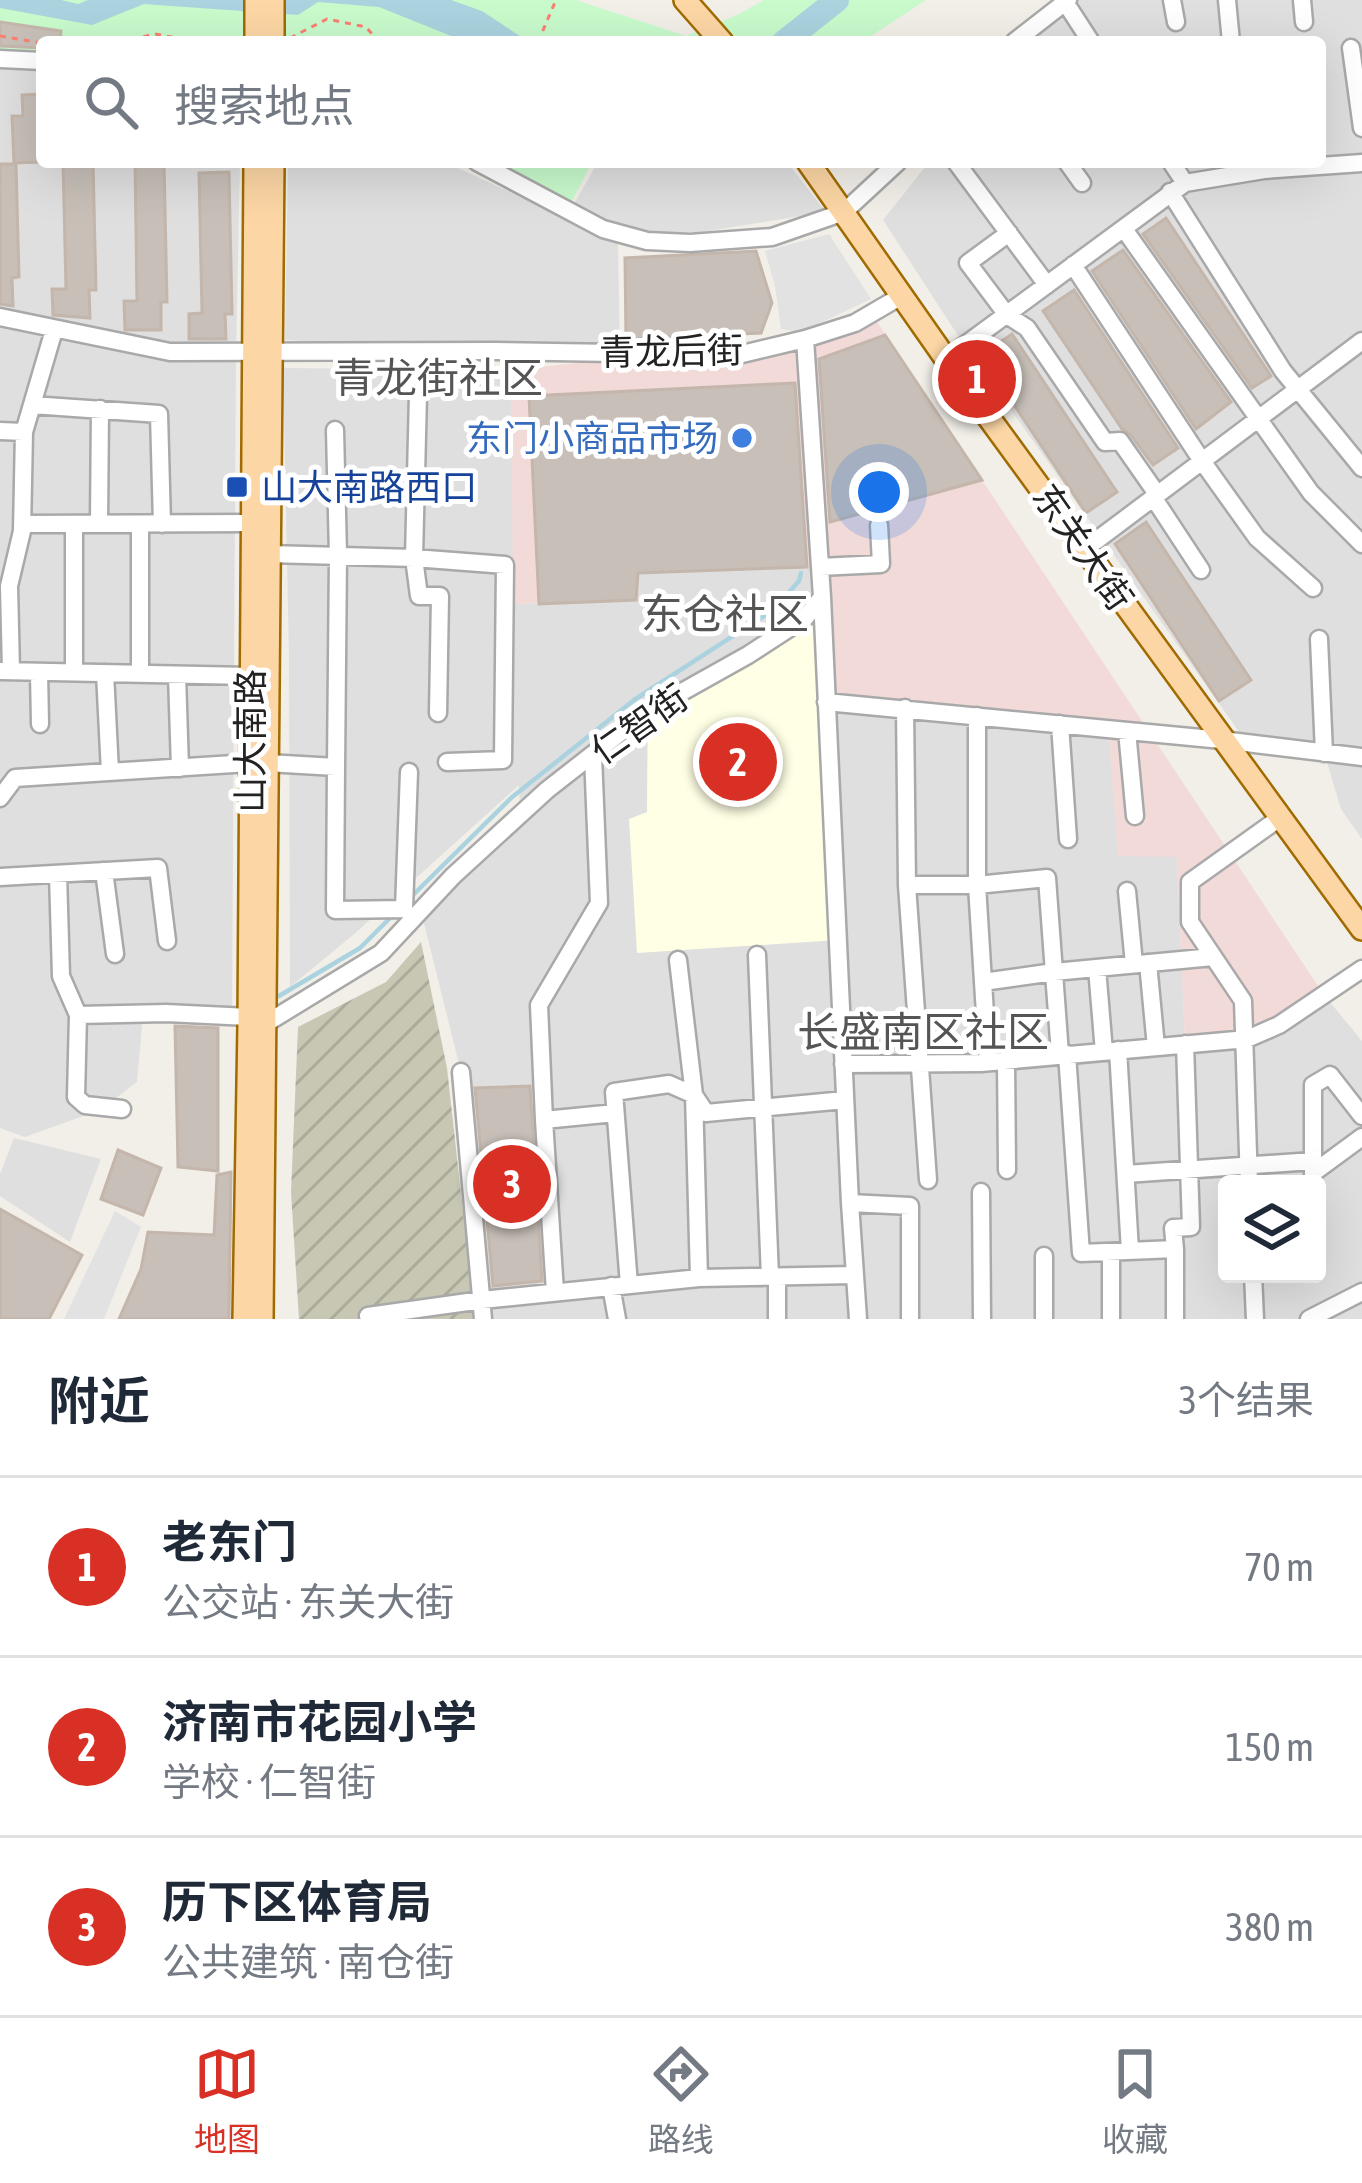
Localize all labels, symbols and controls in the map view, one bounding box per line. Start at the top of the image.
search box [36,36,1326,168]
icon: search [78,69,144,135]
text: 搜索地点 [174,80,354,132]
street label: 青龙后街 [599,329,743,373]
pin: 1 [938,334,1016,424]
district label: 青龙街社区 [333,354,543,402]
place label: 东门小商品市场 [466,417,718,459]
marker: 东门小商品市场 [729,425,755,451]
your location [849,462,909,522]
place label: 山大南路西口 [261,466,477,508]
marker: 山大南路西口 [224,474,250,500]
street label: 东关大街 [1024,476,1142,618]
district label: 东仓社区 [641,590,809,638]
street label: 山大南路 [229,669,271,813]
street label: 仁智街 [583,676,695,772]
pin: 2 [699,717,777,807]
district label: 长盛南区社区 [797,1008,1049,1056]
pin: 3 [473,1139,551,1229]
map controls [1218,1175,1326,1283]
button: layers [1218,1175,1326,1283]
text: 附近 [48,1371,150,1430]
text: 3个结果 [1179,1378,1314,1422]
text: 老东门 [162,1516,297,1568]
text: 1 [78,1545,96,1589]
text: 70 m [1244,1545,1314,1589]
text: 公交站 · 东关大街 [162,1580,454,1624]
text: 济南市花园小学 [162,1696,477,1748]
text: 2 [78,1725,96,1769]
text: 150 m [1226,1725,1314,1769]
text: 学校 · 仁智街 [162,1760,376,1804]
text: 历下区体育局 [162,1876,432,1928]
text: 3 [78,1905,96,1949]
text: 380 m [1226,1905,1314,1949]
text: 公共建筑 · 南仓街 [162,1940,454,1984]
tab: 地图 [194,2041,260,2161]
tab: 路线 [648,2041,714,2161]
tab: 收藏 [1102,2041,1168,2161]

